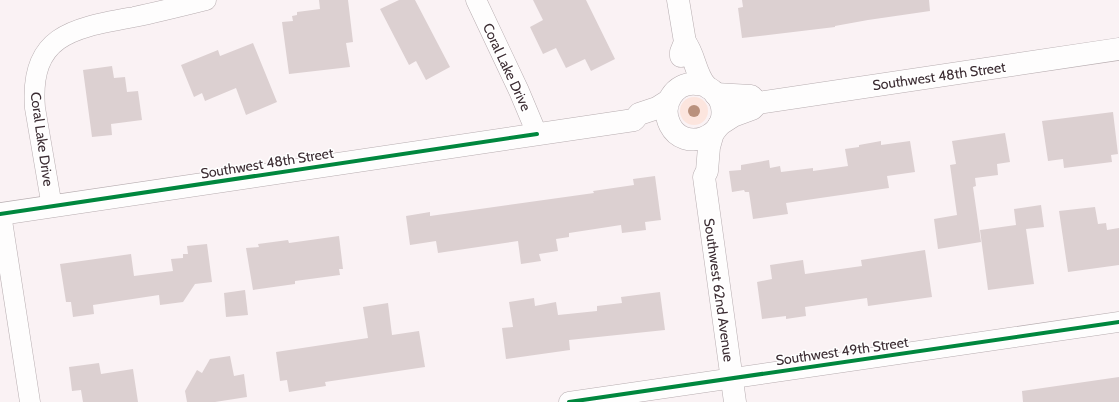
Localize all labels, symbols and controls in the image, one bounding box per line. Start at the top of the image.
street label: Coral Lake Drive [479,20,535,114]
street label: Southwest 48th Street [871,58,1007,94]
street label: Coral Lake Drive [26,91,58,187]
street label: Southwest 48th Street [199,144,335,182]
street label: Southwest 62nd Avenue [700,217,738,363]
street label: Southwest 49th Street [774,333,910,369]

